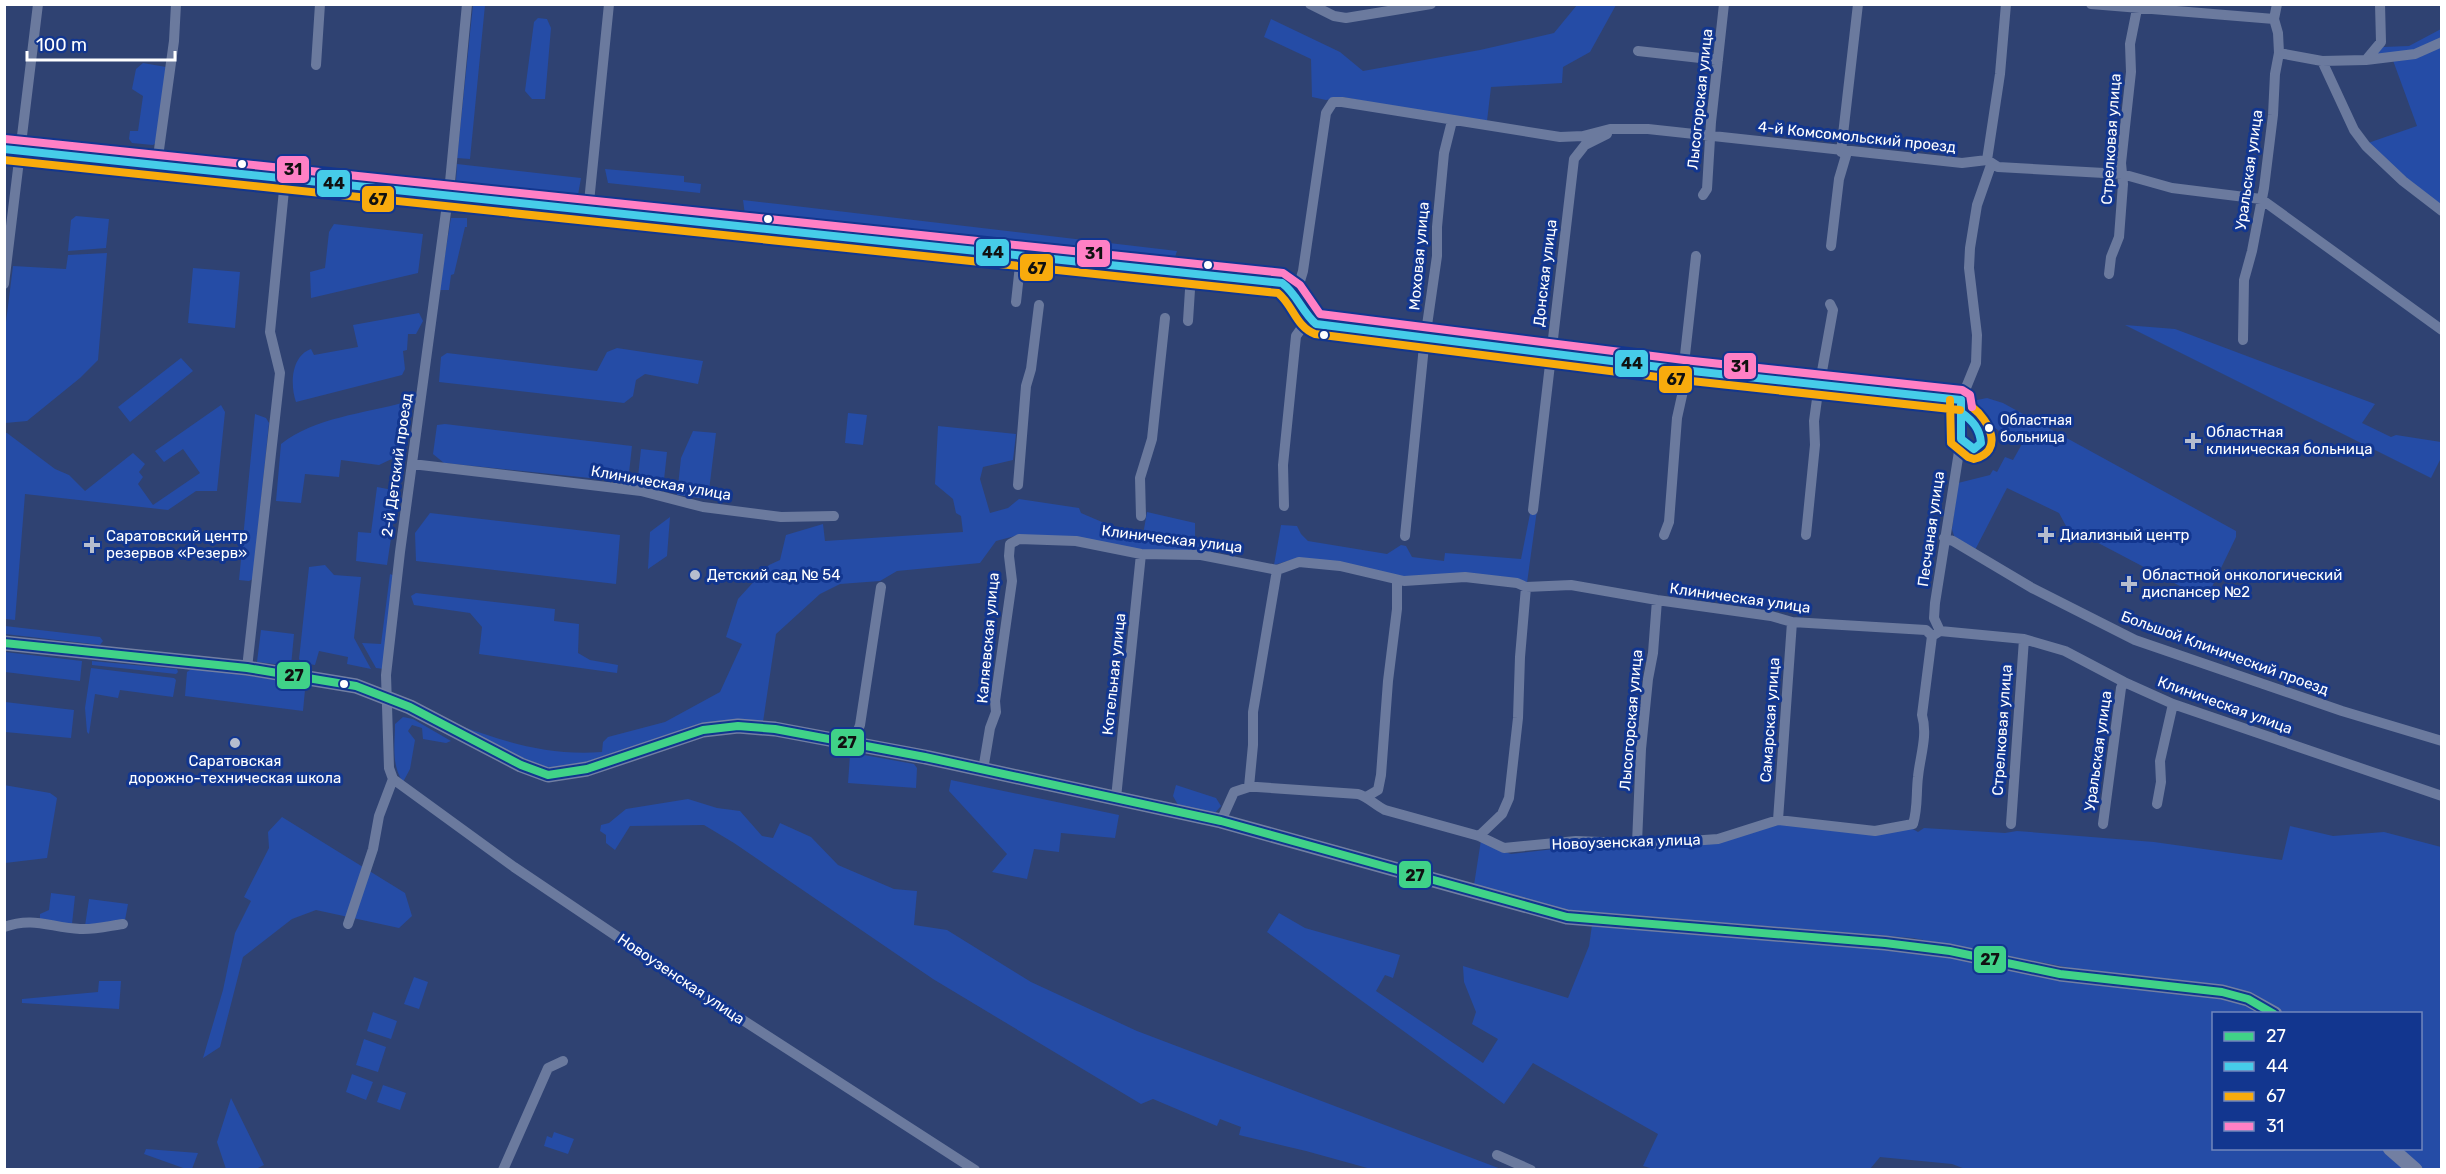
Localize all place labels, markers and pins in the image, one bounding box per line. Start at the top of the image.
unlabelled marker [236,158,248,170]
unlabelled marker [762,213,774,225]
unlabelled marker [1202,259,1214,271]
unlabelled marker [1318,329,1330,341]
place label: Областная больница [2000,412,2072,446]
marker: Областная больница [1983,422,1995,434]
place label: Областная клиническая больница [2206,423,2372,458]
marker: Областная клиническая больница [2184,432,2202,450]
marker: Диализный центр [2037,526,2055,544]
place label: Диализный центр [2060,526,2190,544]
place label: Саратовский центр резервов «Резерв» [106,527,248,562]
marker: Саратовский центр резервов «Резерв» [83,536,101,554]
place label: Детский сад № 54 [707,566,840,584]
place label: Областной онкологический диспансер №2 [2142,566,2342,601]
marker: Детский сад № 54 [688,568,702,582]
marker: Областной онкологический диспансер №2 [2120,575,2138,593]
unlabelled marker [338,678,350,690]
marker: Саратовская дорожно-техническая школа [228,736,242,750]
place label: Саратовская дорожно-техническая школа [129,752,341,787]

